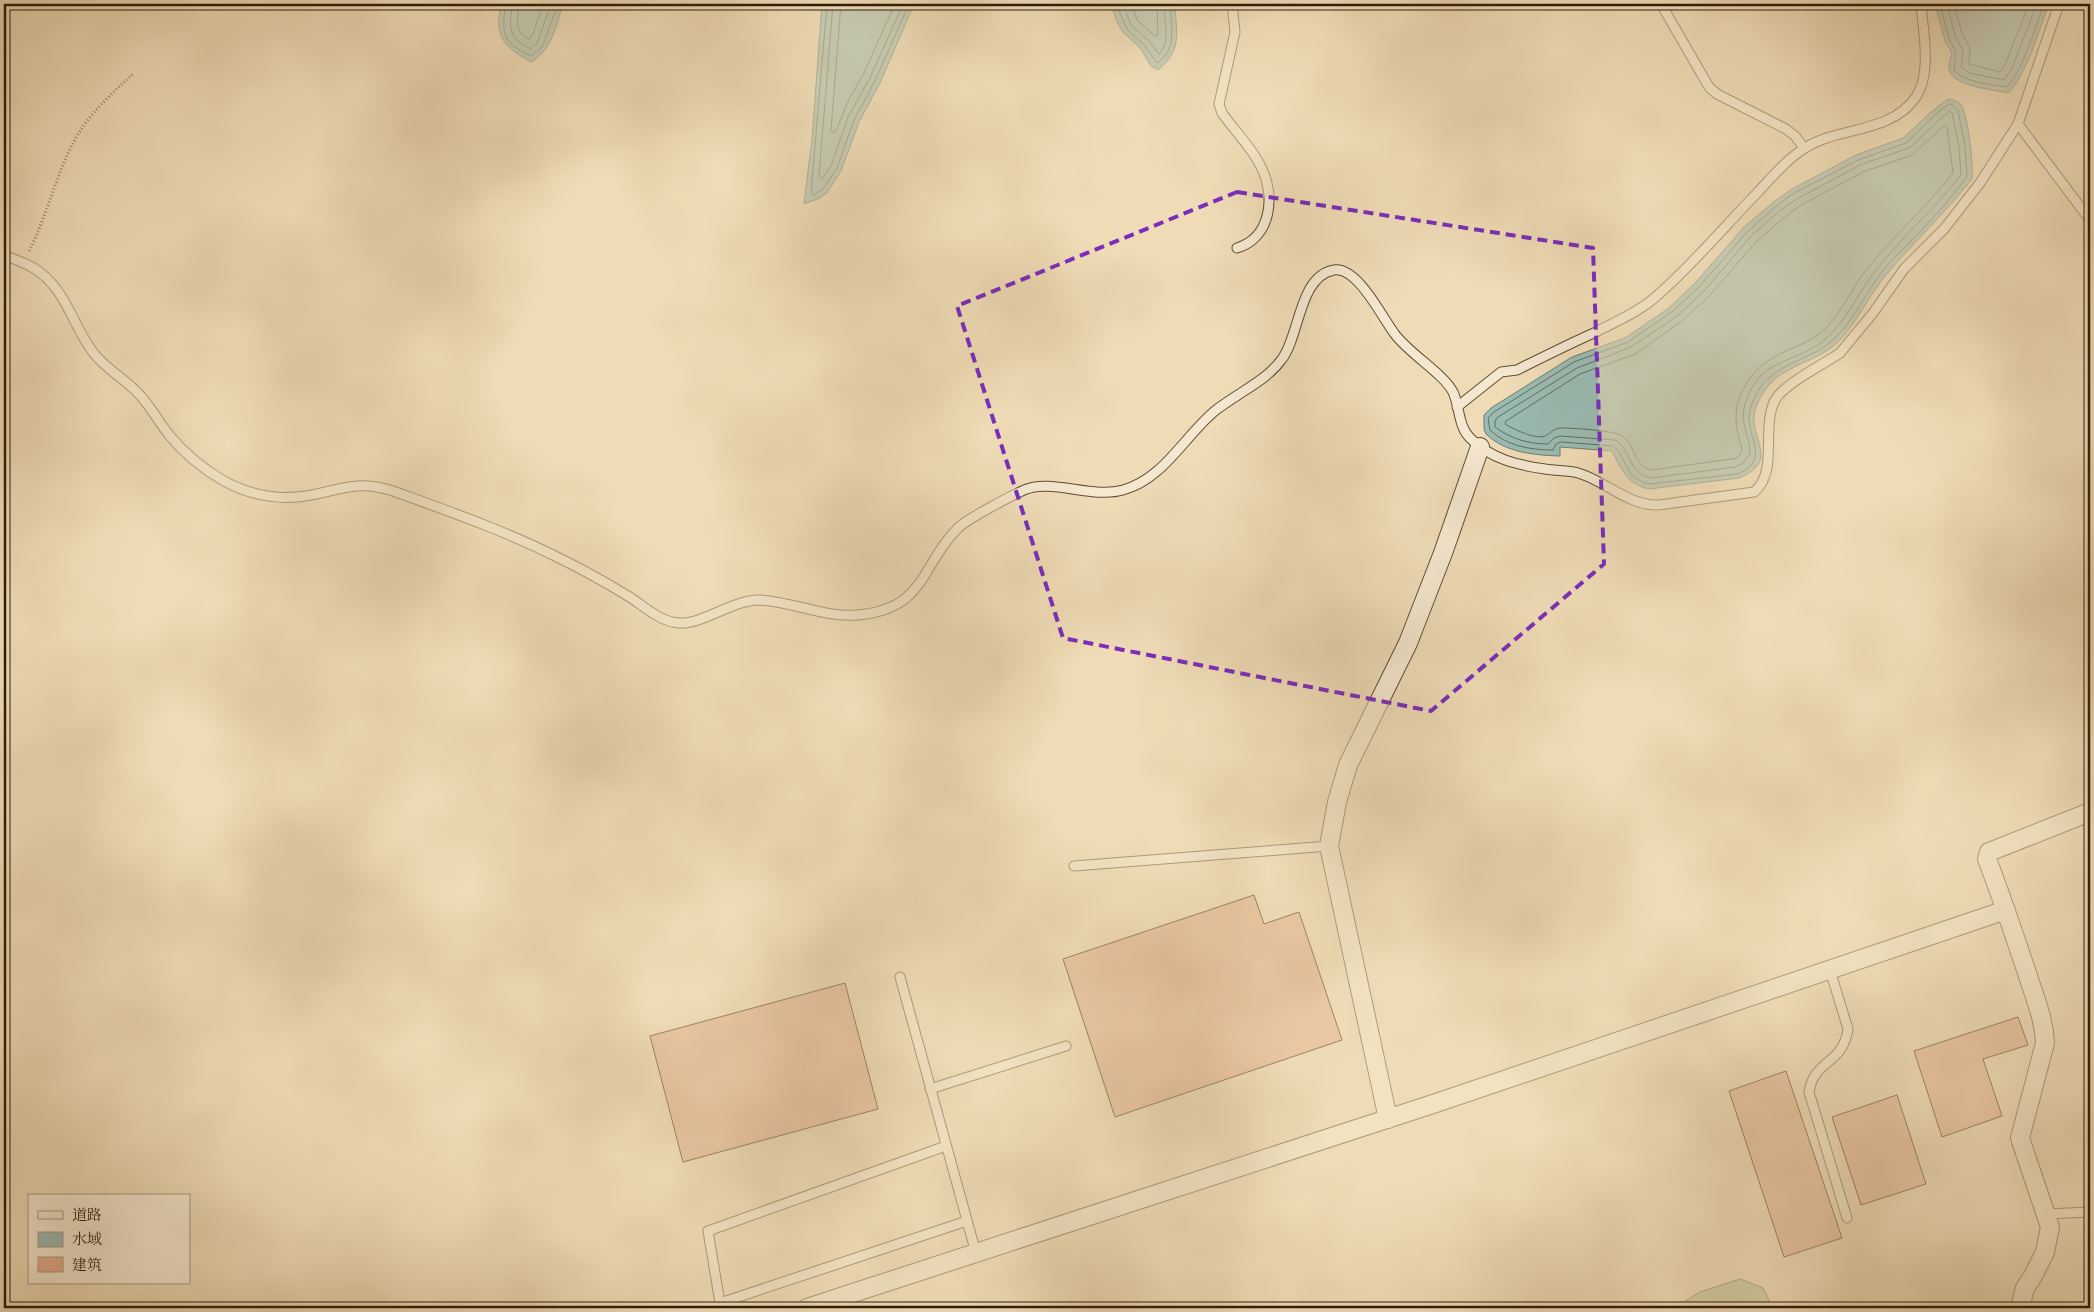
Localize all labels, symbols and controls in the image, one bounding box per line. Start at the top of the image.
legend [28,1194,190,1284]
text: 道路 [72,1206,102,1224]
text: 水域 [72,1230,102,1248]
text: 建筑 [72,1256,102,1274]

